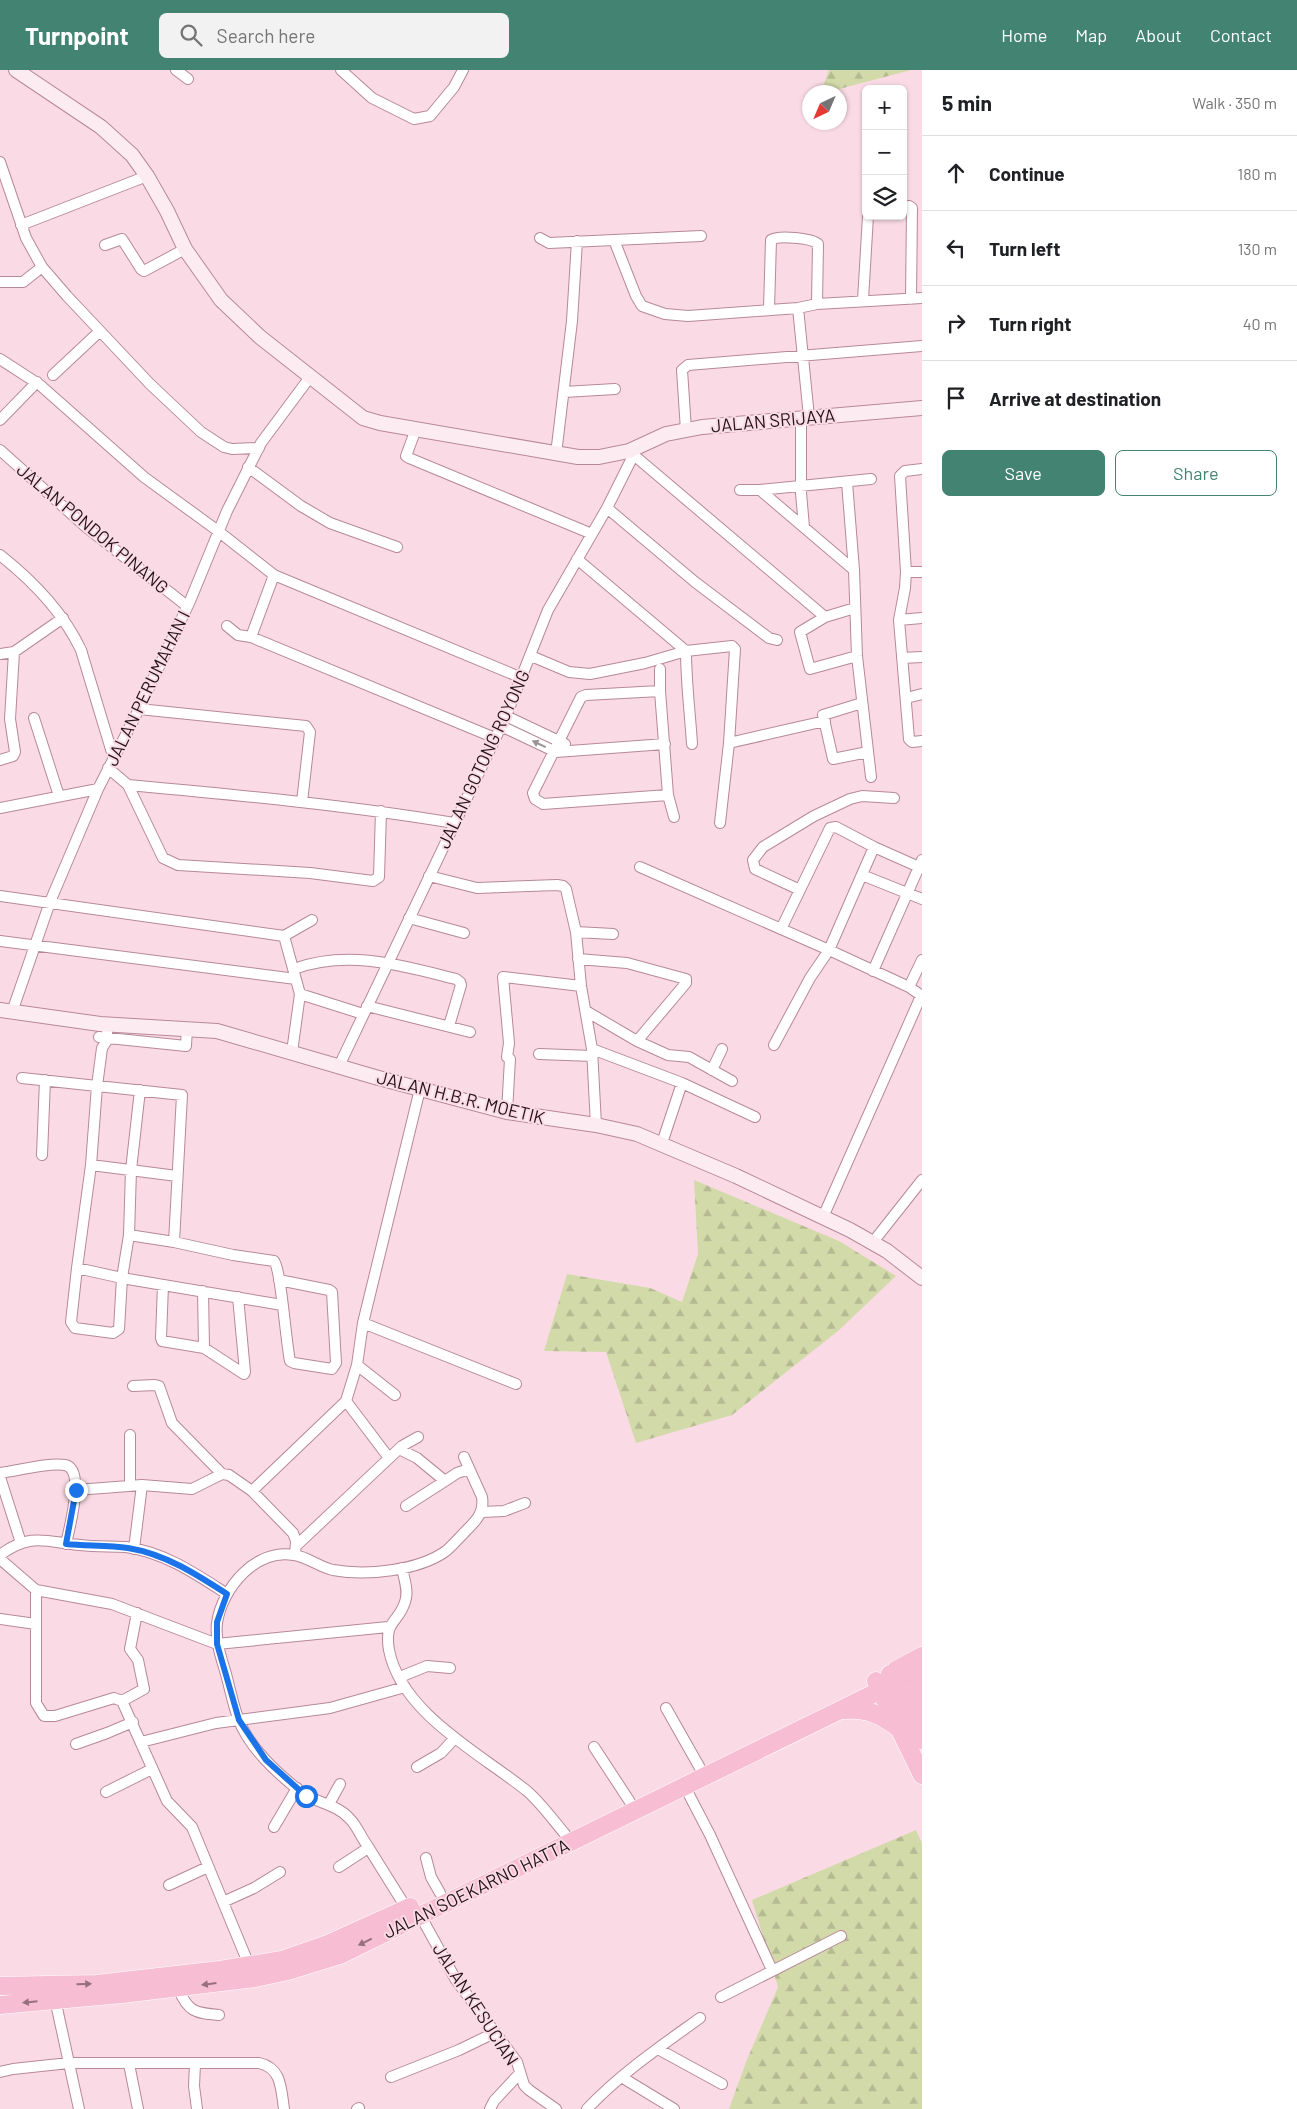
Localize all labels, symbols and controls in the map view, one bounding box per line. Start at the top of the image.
search box [159,13,509,58]
text: Turnpoint [25,21,129,50]
icon: search [177,21,205,49]
text: Search here [217,24,315,47]
text: Home [1001,24,1047,46]
text: Map [1075,24,1107,46]
text: About [1135,24,1182,46]
text: Contact [1210,24,1272,46]
north arrow [802,85,847,130]
map controls [862,85,907,220]
button: + [862,85,907,130]
text: 5 min [942,90,992,115]
text: Walk · 350 m [1192,93,1277,112]
button: − [862,130,907,175]
icon: ahead [942,159,970,187]
text: Continue [989,162,1065,185]
text: 180 m [1238,164,1277,183]
button: layers [862,175,907,220]
icon: left [942,234,970,262]
text: Turn left [989,237,1060,260]
text: 130 m [1238,239,1277,258]
icon: right [942,309,970,337]
text: Turn right [989,312,1071,335]
text: 40 m [1243,314,1277,333]
icon: arrive [942,384,970,412]
text: Arrive at destination [989,387,1161,410]
street label: JALAN SRIJAYA [710,404,836,436]
button: Save [942,450,1105,496]
button: Share [1115,450,1277,496]
street label: JALAN PONDOK PINANG [13,458,173,598]
street label: JALAN PERUMAHAN I [100,607,194,769]
street label: JALAN GOTONG ROYONG [432,666,534,852]
one-way arrow [532,739,546,747]
street label: JALAN H.B.R. MOETIK [375,1066,547,1128]
route end [65,1479,88,1502]
route start [295,1785,318,1808]
street label: JALAN SOEKARNO HATTA [380,1833,573,1943]
one-way arrow [358,1938,372,1946]
street label: JALAN KESUCIAN [428,1939,524,2069]
one-way arrow [76,1980,92,1988]
one-way arrow [201,1980,217,1988]
one-way arrow [22,1998,38,2006]

